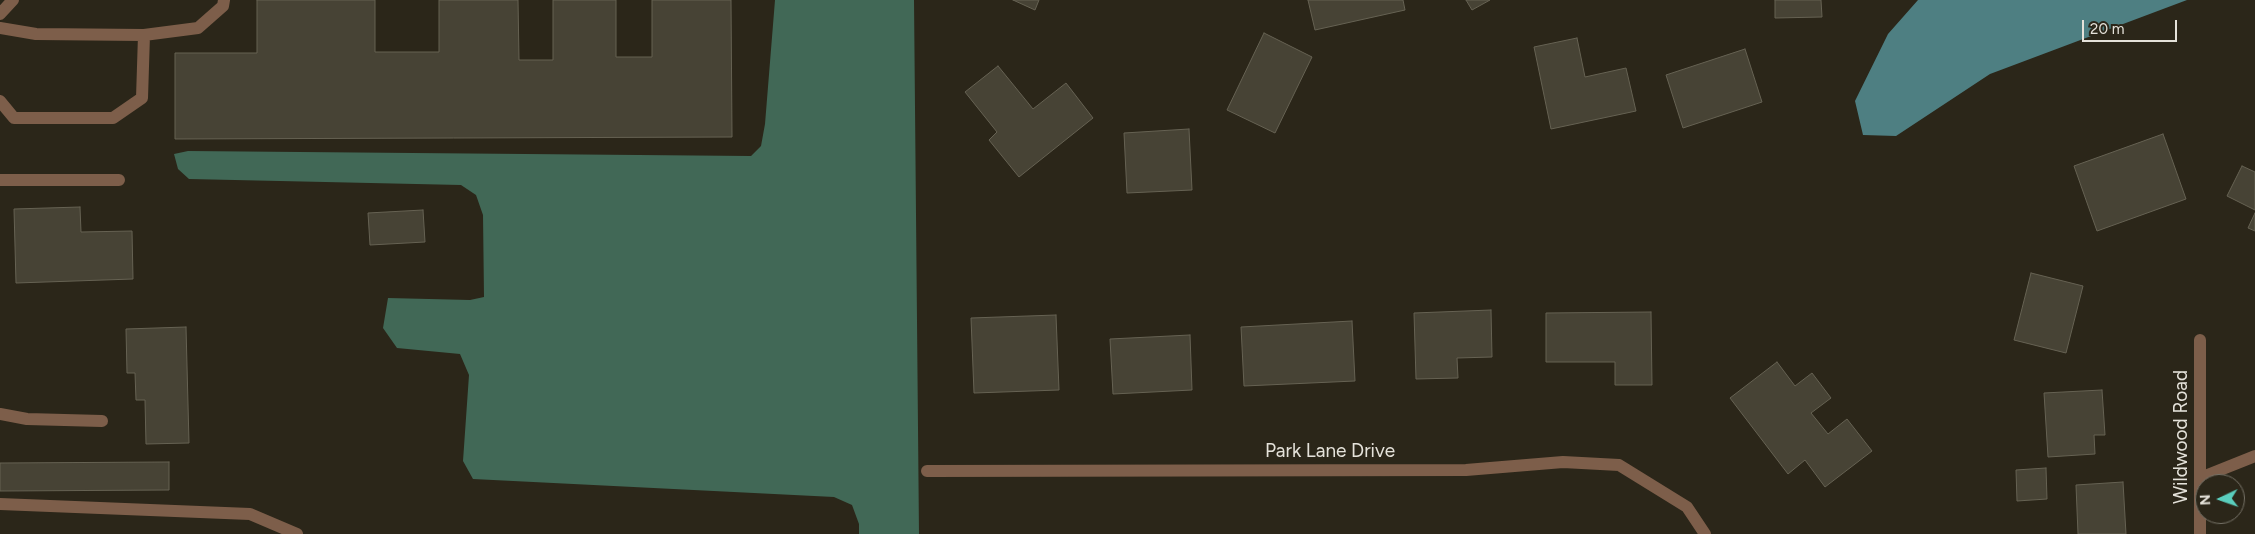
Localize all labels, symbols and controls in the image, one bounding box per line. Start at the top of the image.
scale bar [2085,10,2180,42]
text: 20 m [2090,20,2124,38]
street label: Wildwood Road [2170,370,2192,504]
street label: Park Lane Drive [1265,440,1395,462]
north arrow [2195,474,2245,524]
text: N [2197,494,2214,506]

